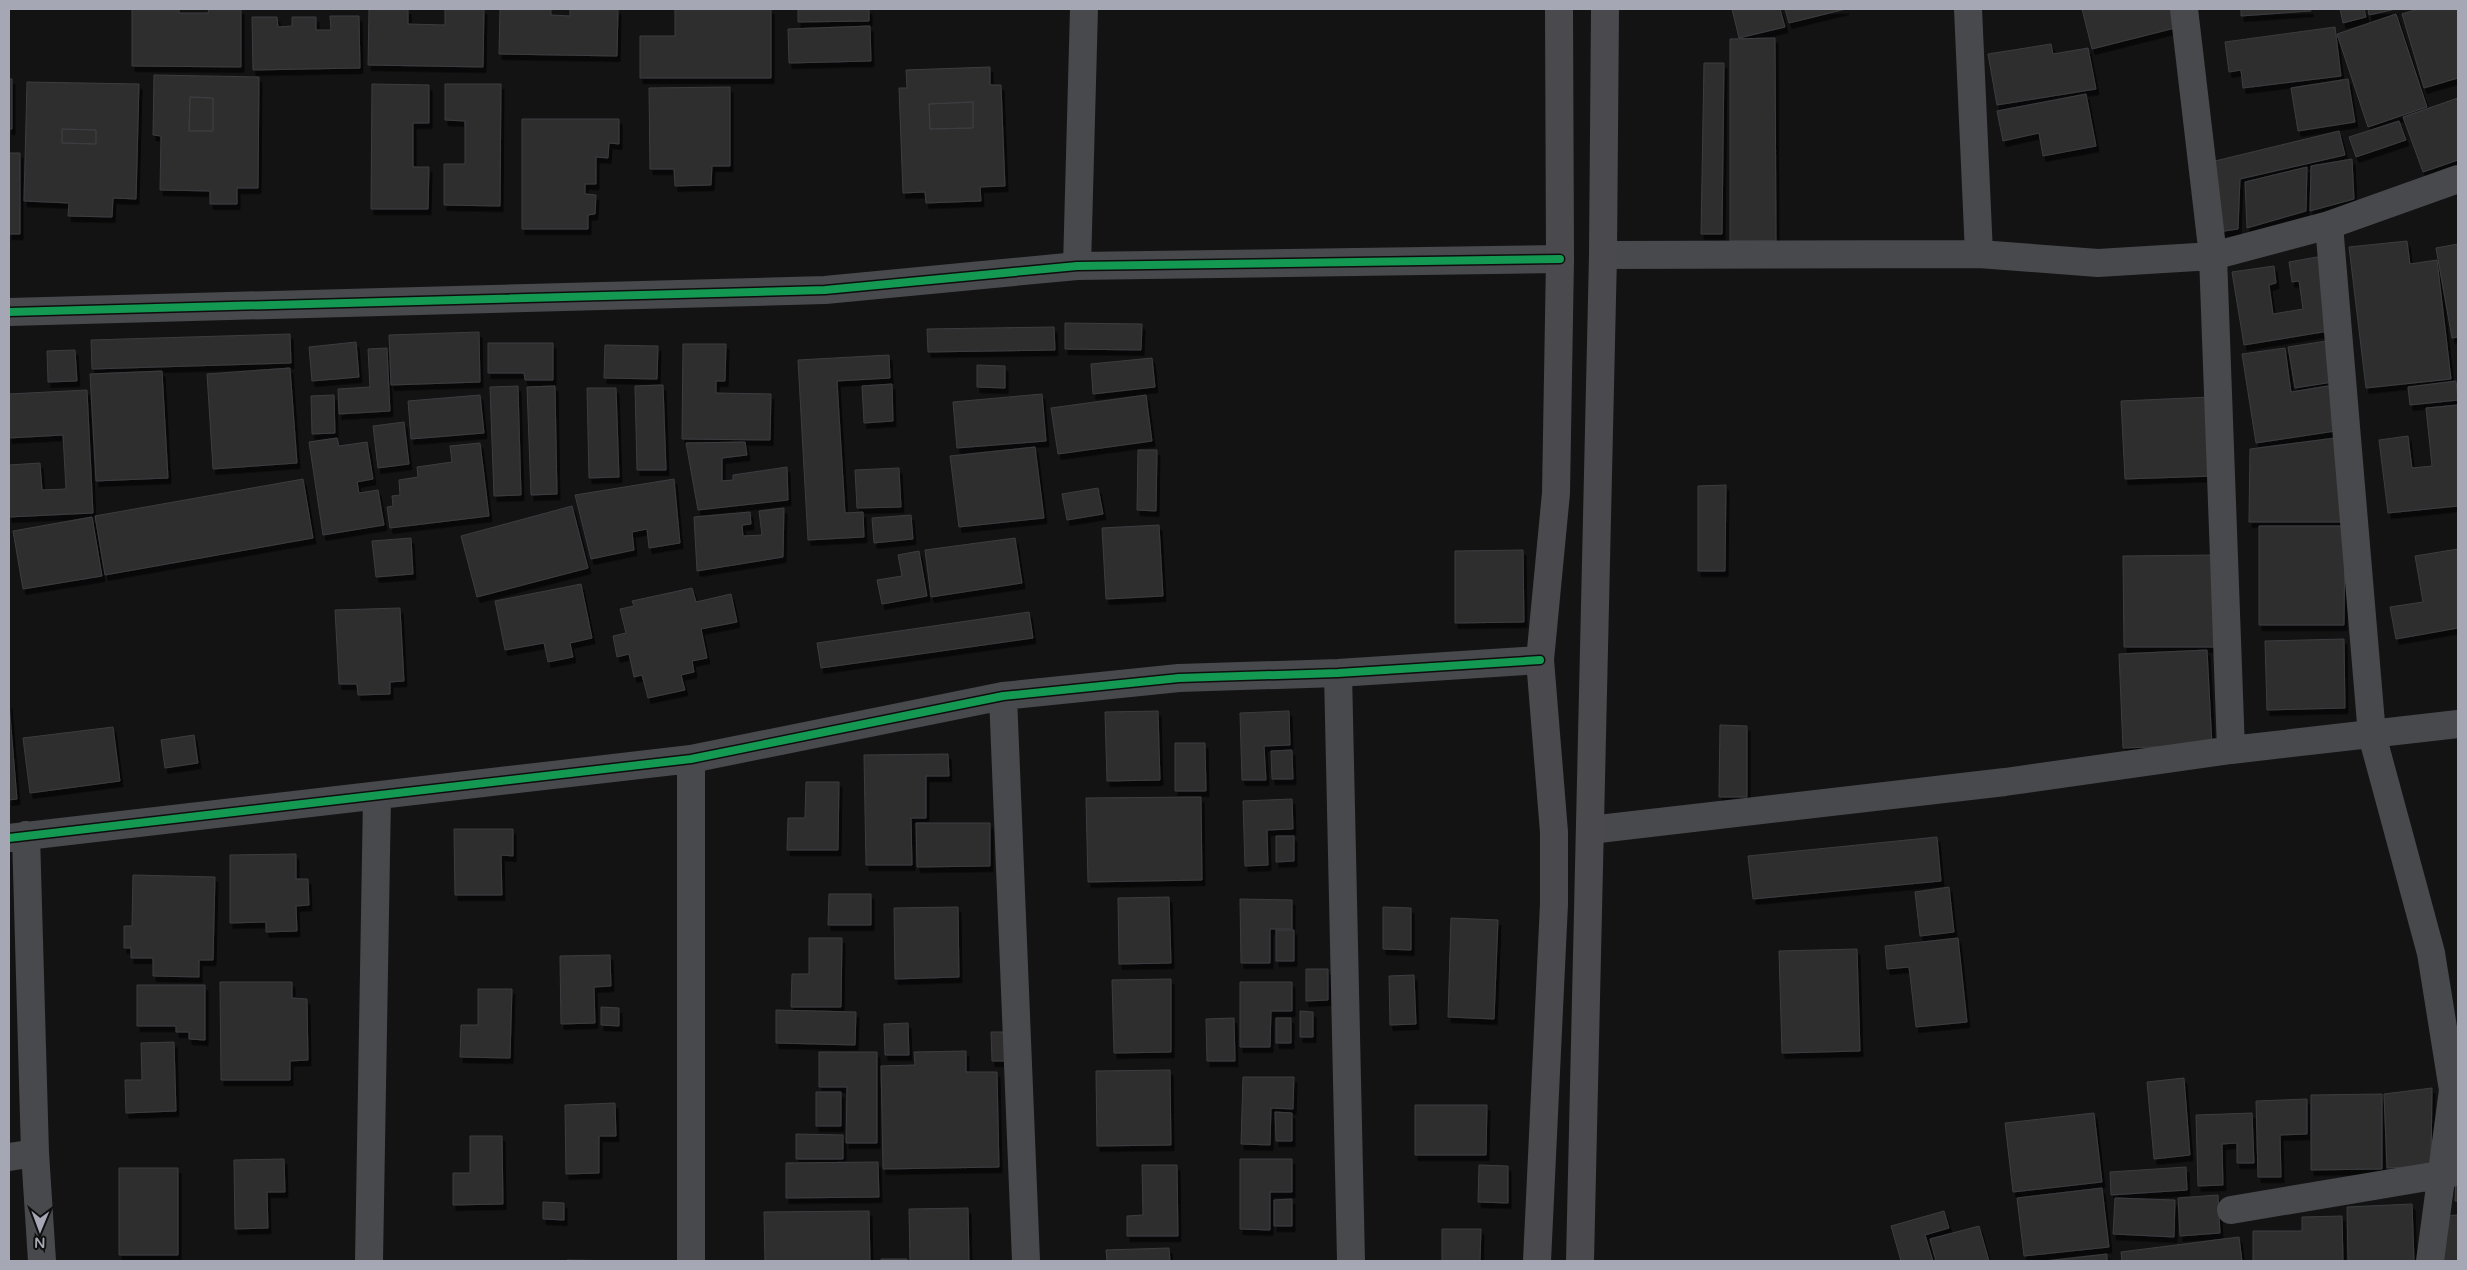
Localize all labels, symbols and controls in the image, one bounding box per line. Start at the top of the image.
north arrow [15,1205,65,1255]
text: N [34,1234,46,1251]

